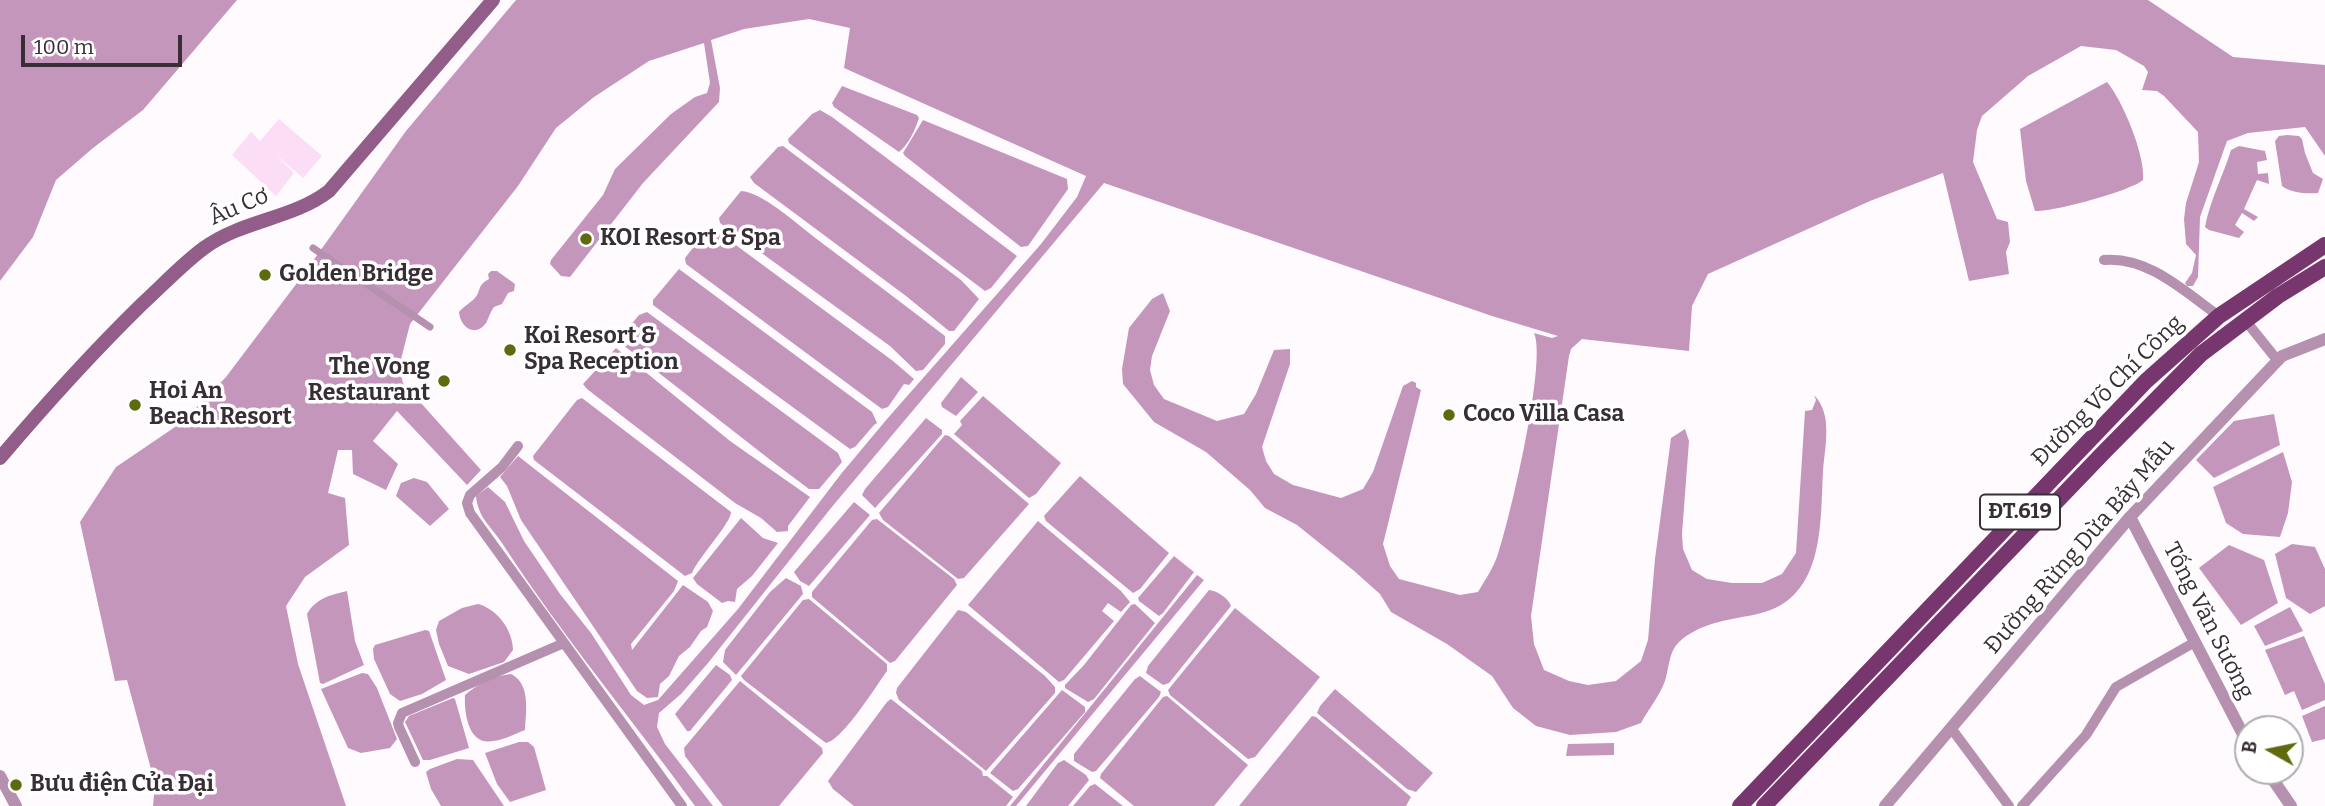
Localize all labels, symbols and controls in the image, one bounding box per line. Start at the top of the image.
scale bar [24,21,186,65]
text: 100 m [34,34,94,60]
street label: Âu Cơ [205,182,273,232]
place label: KOI Resort & Spa [600,225,781,253]
marker: KOI Resort & Spa [578,231,594,247]
place label: Golden Bridge [279,261,433,289]
marker: Golden Bridge [257,267,273,283]
street label: Đường Võ Chí Công [2026,309,2190,473]
place label: Koi Resort & Spa Reception [524,323,678,377]
marker: Koi Resort & Spa Reception [502,342,518,358]
place label: The Vong Restaurant [308,354,430,408]
marker: The Vong Restaurant [436,373,452,389]
place label: Hoi An Beach Resort [149,378,292,432]
marker: Hoi An Beach Resort [127,397,143,413]
place label: Coco Villa Casa [1463,401,1624,429]
marker: Coco Villa Casa [1441,407,1457,423]
street label: Đường Rừng Dừa Bảy Mẫu [1979,434,2181,660]
road number: ĐT.619 [1980,494,2060,530]
street label: Tống Văn Sương [2157,538,2259,704]
north arrow [2234,715,2304,785]
text: B [2237,739,2262,755]
place label: Bưu điện Cửa Đại [30,771,214,799]
marker: Bưu điện Cửa Đại [8,777,24,793]

